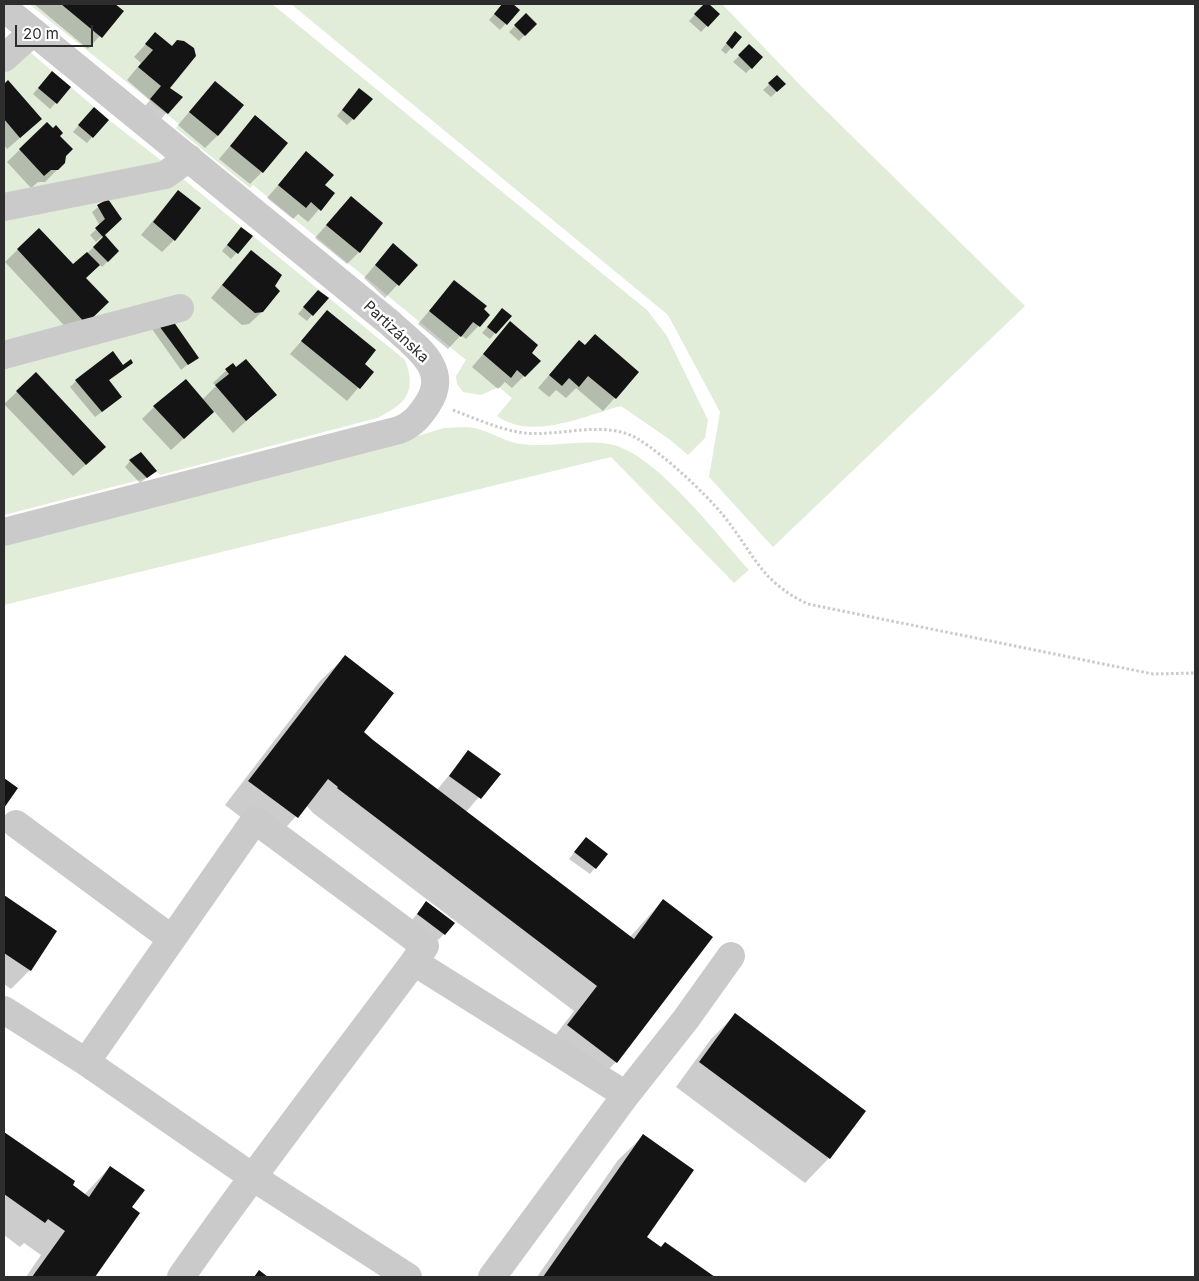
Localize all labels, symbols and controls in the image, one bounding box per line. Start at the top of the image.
scale bar [18,15,95,47]
text: 20 m [23,24,59,43]
street label: Partizánska [360,297,432,367]

